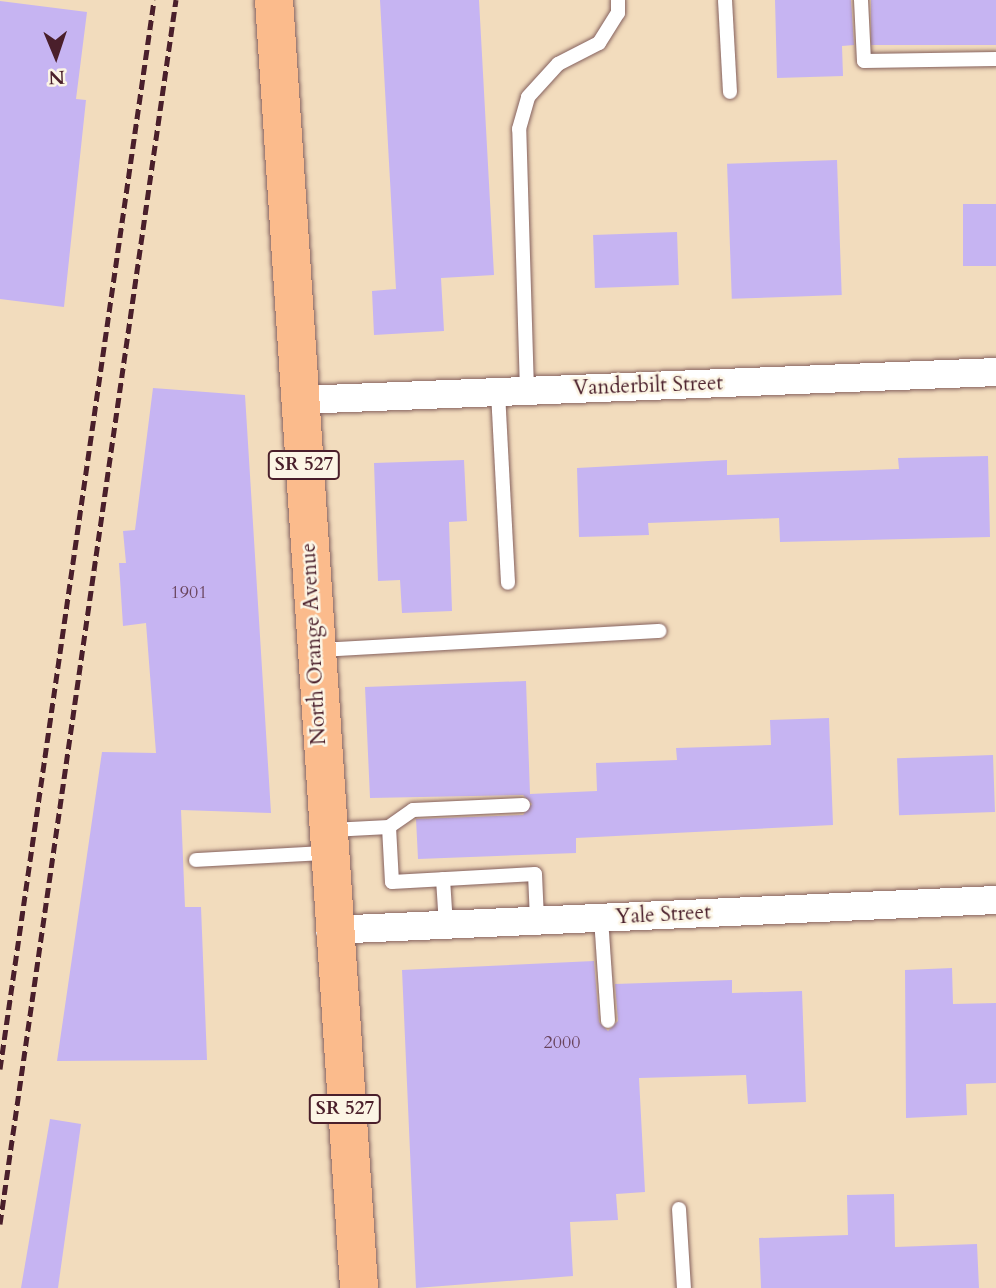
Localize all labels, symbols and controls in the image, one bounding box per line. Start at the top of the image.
north arrow [21,21,91,91]
text: N [48,64,65,90]
street label: Vanderbilt Street [573,371,723,401]
road number: SR 527 [267,450,341,480]
street label: North Orange Avenue [296,542,332,746]
house number: 1901 [171,582,207,604]
street label: Yale Street [615,900,711,930]
house number: 2000 [544,1032,580,1054]
road number: SR 527 [308,1093,382,1124]

